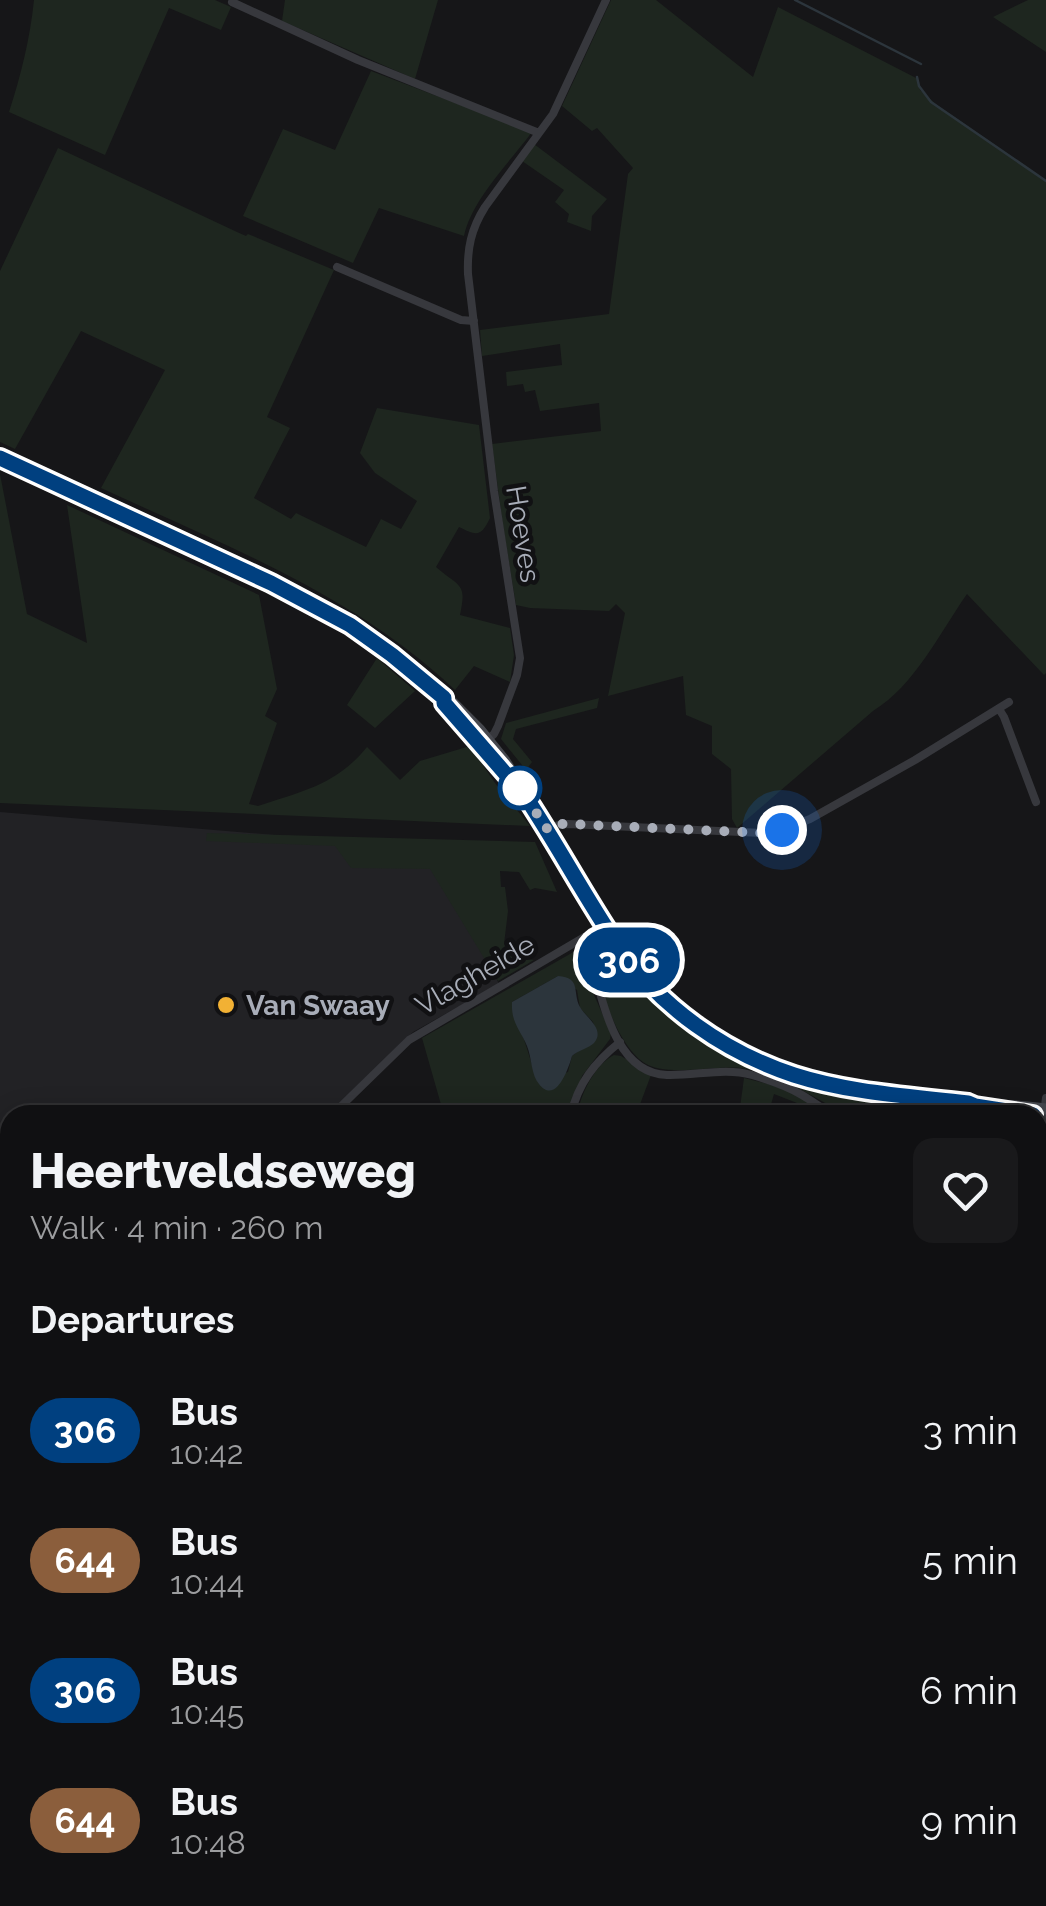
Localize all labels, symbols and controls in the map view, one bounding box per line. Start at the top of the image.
street label: Hoeves [499,483,547,585]
unlabelled marker [499,767,541,809]
your location [757,805,807,855]
street label: Vlagheide [410,928,540,1022]
line badge: 306 [572,928,686,992]
text: 306 [598,940,660,981]
place label: Van Swaay [246,989,390,1022]
marker: Van Swaay [215,994,237,1016]
button: heart [913,1138,1018,1243]
text: Heertveldseweg [30,1143,416,1199]
text: Walk · 4 min · 260 m [30,1209,323,1246]
text: Departures [30,1297,235,1342]
text: Bus [170,1389,238,1434]
text: 3 min [923,1408,1018,1453]
text: 306 [54,1410,116,1451]
text: 10:42 [170,1434,243,1471]
text: Bus [170,1519,238,1564]
text: 5 min [922,1538,1018,1583]
text: 644 [54,1540,116,1581]
text: 10:44 [170,1564,244,1601]
text: Bus [170,1649,238,1694]
text: 6 min [920,1668,1018,1713]
text: 306 [54,1670,116,1711]
text: 10:45 [170,1694,244,1731]
text: Bus [170,1779,238,1824]
text: 9 min [921,1798,1018,1843]
text: 644 [54,1800,116,1841]
text: 10:48 [170,1824,246,1861]

